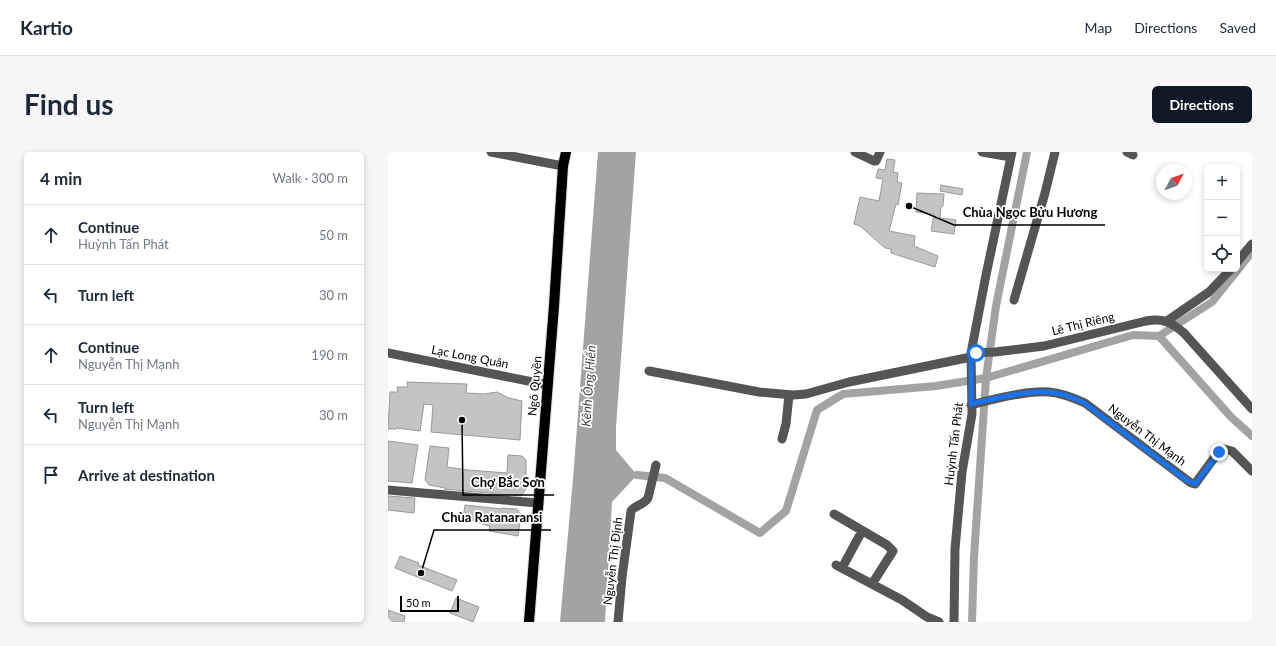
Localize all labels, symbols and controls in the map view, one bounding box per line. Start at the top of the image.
text: Kartio [20,16,73,39]
text: Map [1085,19,1112,36]
text: Directions [1134,19,1197,36]
text: Saved [1219,19,1256,36]
button: Directions [1152,86,1252,123]
text: Find us [24,87,114,121]
north arrow [1156,164,1192,200]
map controls [1204,164,1240,272]
button: + [1204,164,1240,200]
text: 4 min [40,168,82,189]
text: Walk · 300 m [272,170,348,186]
callout: Chùa Ngọc Bửu Hương [954,200,1105,225]
button: − [1204,200,1240,236]
text: Chùa Ngọc Bửu Hương [963,204,1097,220]
text: Continue [78,218,139,236]
icon: ahead [40,224,62,246]
text: 50 m [319,227,348,243]
text: Huỳnh Tấn Phát [78,236,169,252]
button: locate [1204,236,1240,272]
icon: left [40,284,62,306]
text: Turn left [78,286,134,304]
text: 30 m [319,287,348,303]
street label: Lê Thị Riêng [1050,308,1116,339]
text: Continue [78,338,139,356]
street label: Lạc Long Quân [430,342,510,371]
icon: ahead [40,344,62,366]
route start [967,344,985,362]
water label: Kênh Ông Hiển [577,345,599,427]
text: 190 m [311,347,348,363]
street label: Ngô Quyền [524,355,545,417]
text: Nguyễn Thị Mạnh [78,356,179,372]
text: Turn left [78,398,134,416]
street label: Nguyễn Thị Mạnh [1105,400,1189,469]
street label: Huỳnh Tấn Phát [941,401,966,486]
icon: left [40,404,62,426]
text: 30 m [319,407,348,423]
text: Nguyễn Thị Mạnh [78,416,179,432]
route end [1210,443,1228,461]
icon: arrive [40,464,62,486]
text: Arrive at destination [78,466,215,484]
callout: Chợ Bắc Sơn [463,470,554,495]
text: Chợ Bắc Sơn [471,474,545,490]
callout: Chùa Ratanaransi [434,505,551,530]
text: Chùa Ratanaransi [442,509,542,525]
street label: Nguyễn Thị Định [600,516,625,606]
scale bar [400,594,459,613]
text: 50 m [406,596,431,609]

